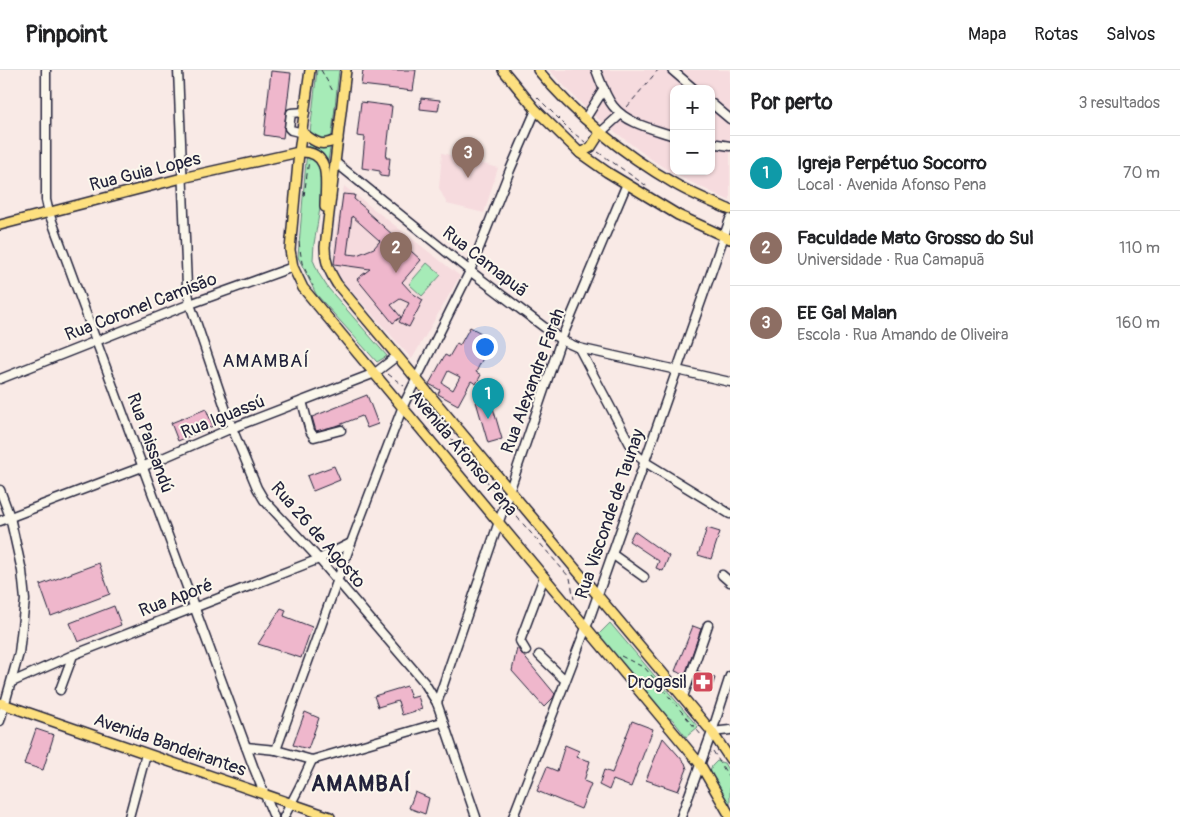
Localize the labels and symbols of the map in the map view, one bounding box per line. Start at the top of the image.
pin: 3 [452,137,484,178]
street label: Rua Guia Lopes [87,147,203,197]
street label: Rua Camapuã [438,221,532,303]
pin: 2 [380,232,412,273]
street label: Rua Coronel Camisão [62,267,221,347]
street label: Rua Alexandre Farah [496,305,570,457]
your location [472,334,498,360]
district label: AMAMBAÍ [222,349,310,373]
pin: 1 [472,378,504,419]
street label: Avenida Afonso Pena [404,385,522,521]
street label: Rua Paissandú [121,390,179,496]
street label: Rua Iguassú [178,390,268,444]
street label: Rua Visconde de Taunay [570,426,650,602]
street label: Rua 26 de Agosto [266,477,371,593]
street label: Rua Aporé [136,573,216,623]
pharmacy icon: Drogasil [691,670,715,694]
place label: Drogasil [627,671,687,694]
street label: Avenida Bandeirantes [91,708,249,782]
district label: AMAMBAÍ [311,770,411,798]

